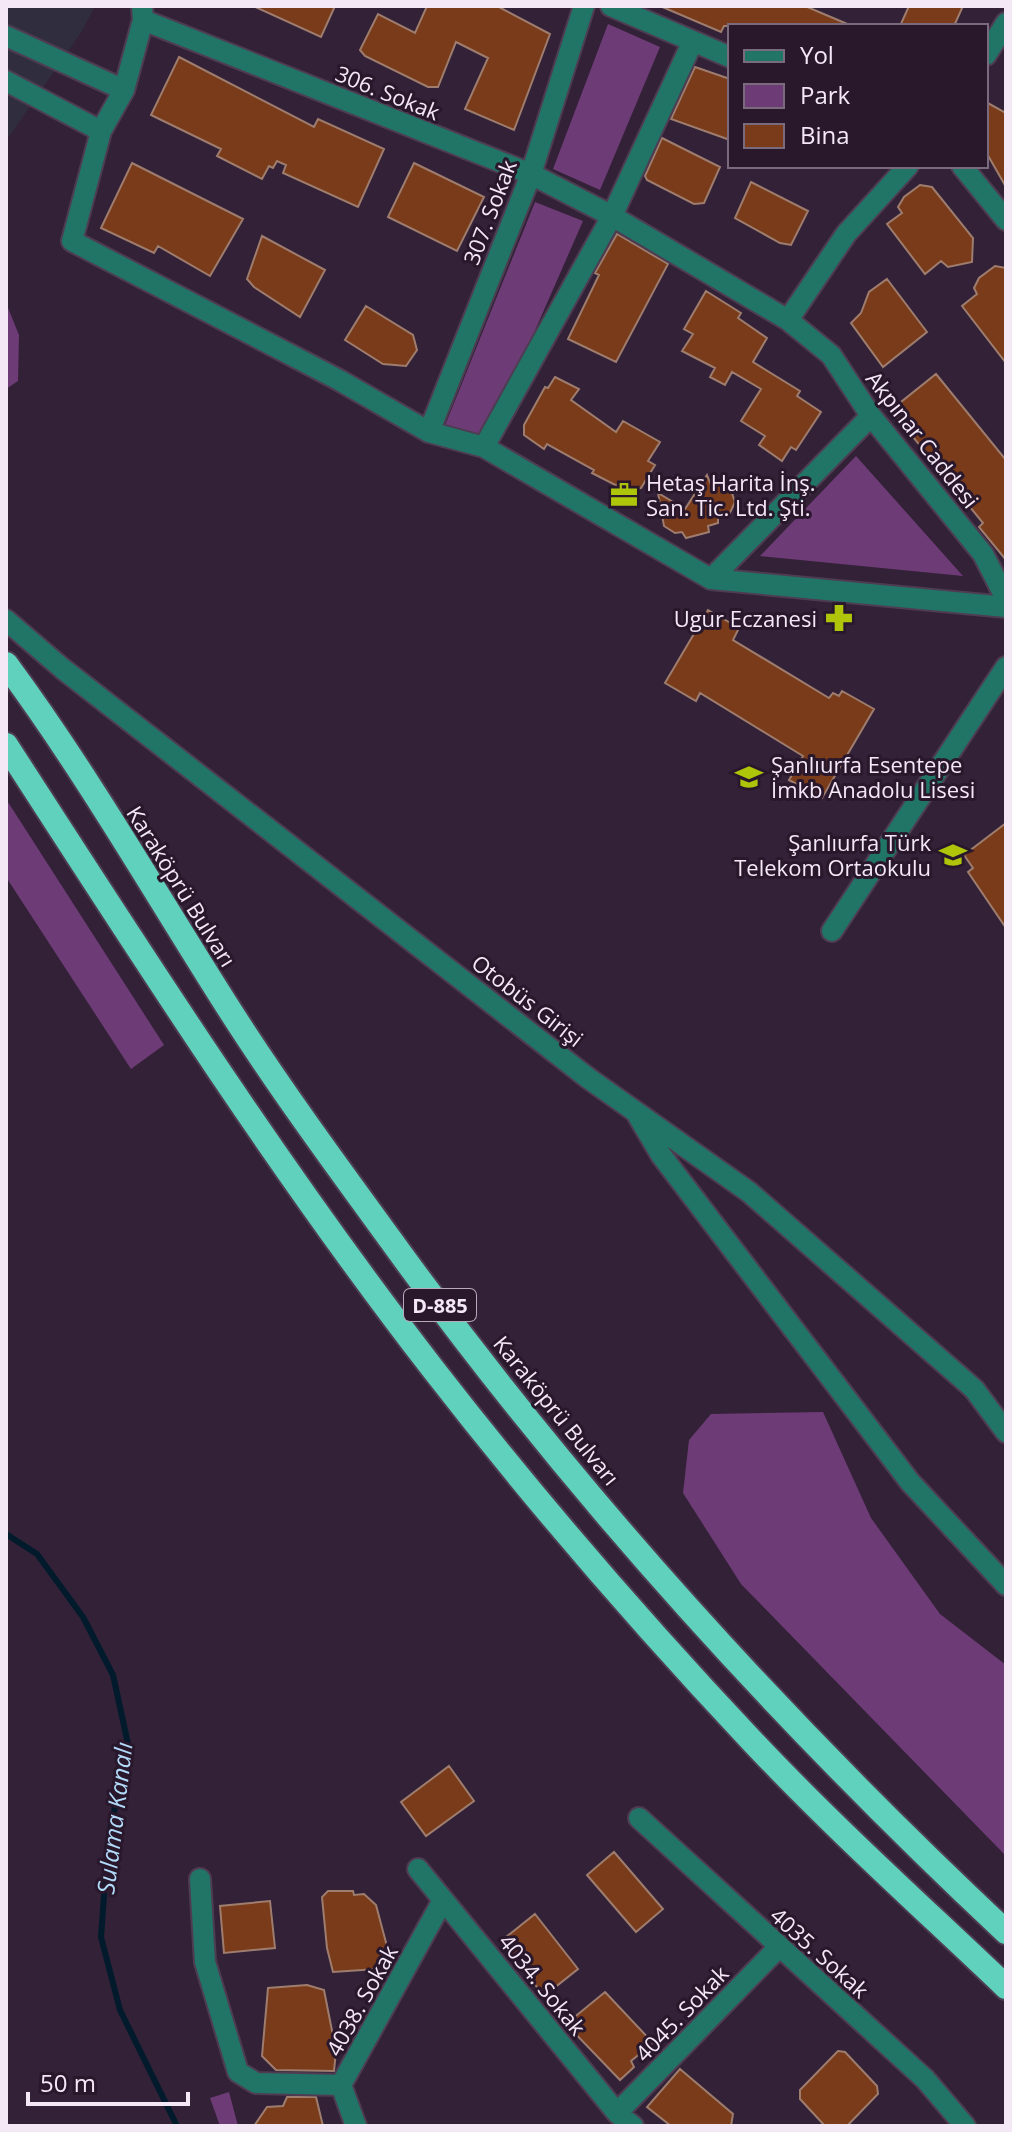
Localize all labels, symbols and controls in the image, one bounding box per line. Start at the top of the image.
legend [728,24,988,168]
text: Yol [800,38,834,71]
street label: 306. Sokak [331,58,445,127]
text: Park [800,78,851,111]
text: Bina [800,118,850,151]
street label: 307. Sokak [455,155,523,269]
street label: Akpınar Caddesi [860,364,986,514]
place label: Hetaş Harita İnş. San. Tic. Ltd. Şti. [646,467,816,522]
office icon: Hetaş Harita İnş. San. Tic. Ltd. Şti. [609,480,639,510]
place label: Ugur Eczanesi [674,603,817,633]
pharmacy icon: Ugur Eczanesi [824,603,854,633]
place label: Şanlıurfa Esentepe İmkb Anadolu Lisesi [771,749,975,804]
school or university icon: Şanlıurfa Esentepe İmkb Anadolu Lisesi [734,762,764,792]
street label: Karaköprü Bulvarı [120,800,244,972]
place label: Şanlıurfa Türk Telekom Ortaokulu [734,827,931,882]
school or university icon: Şanlıurfa Türk Telekom Ortaokulu [938,840,968,870]
street label: Otobüs Girişi [466,947,590,1053]
road number: D-885 [404,1289,476,1321]
street label: Karaköprü Bulvarı [487,1329,627,1491]
water label: Sulama Kanalı [88,1740,140,1896]
street label: 4035. Sokak [764,1900,876,2004]
street label: 4034. Sokak [493,1927,593,2041]
street label: 4038. Sokak [318,1939,404,2061]
street label: 4045. Sokak [628,1958,735,2067]
scale bar [28,2056,188,2106]
text: 50 m [40,2066,96,2099]

